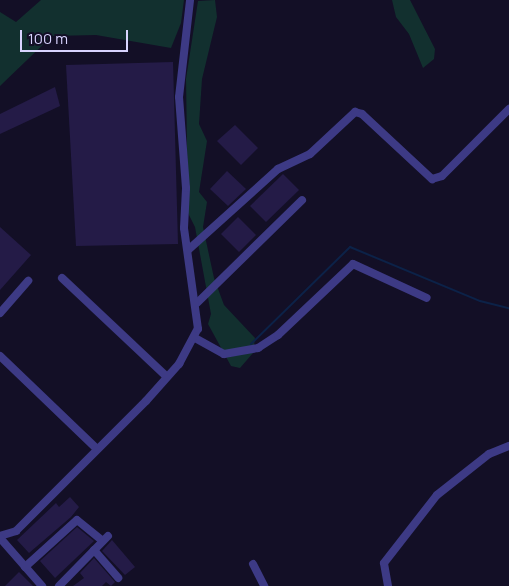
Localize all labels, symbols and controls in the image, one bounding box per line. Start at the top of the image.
scale bar [22,20,130,52]
text: 100 m [28,28,68,49]

